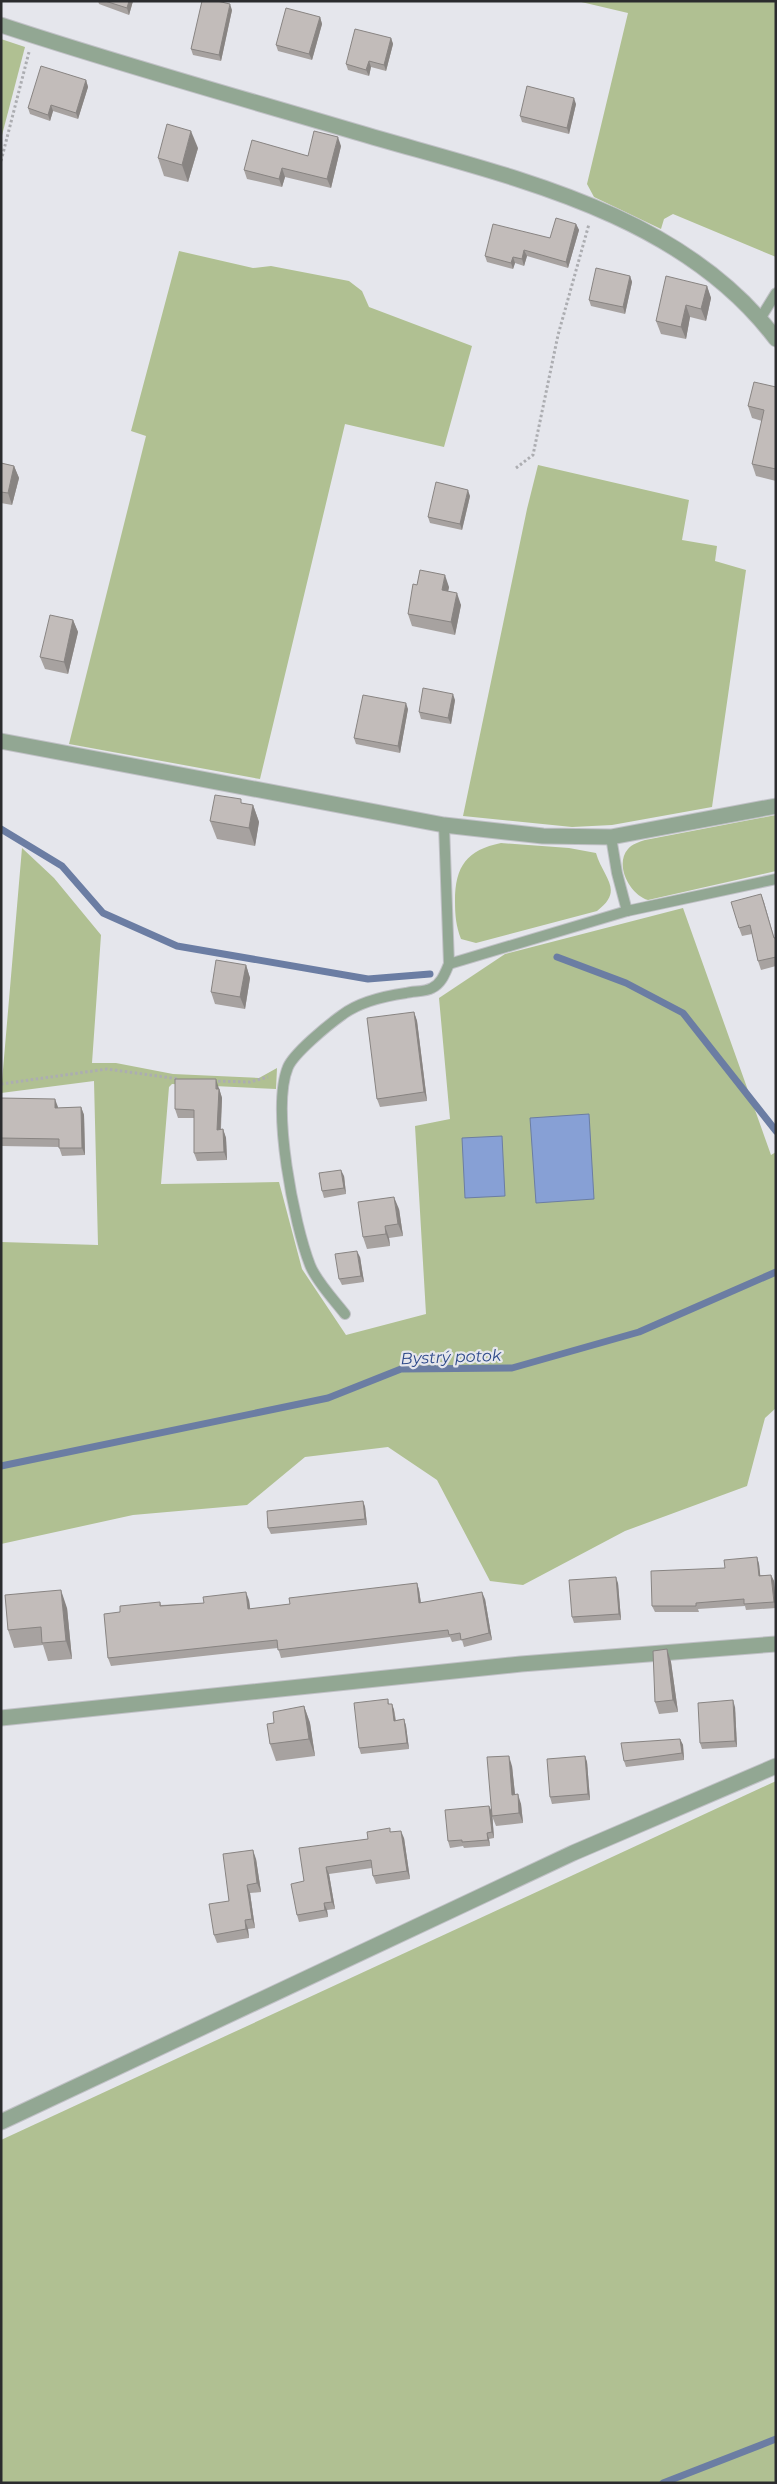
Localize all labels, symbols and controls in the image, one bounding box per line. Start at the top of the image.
water label: Bystrý potok [400,1346,503,1368]

